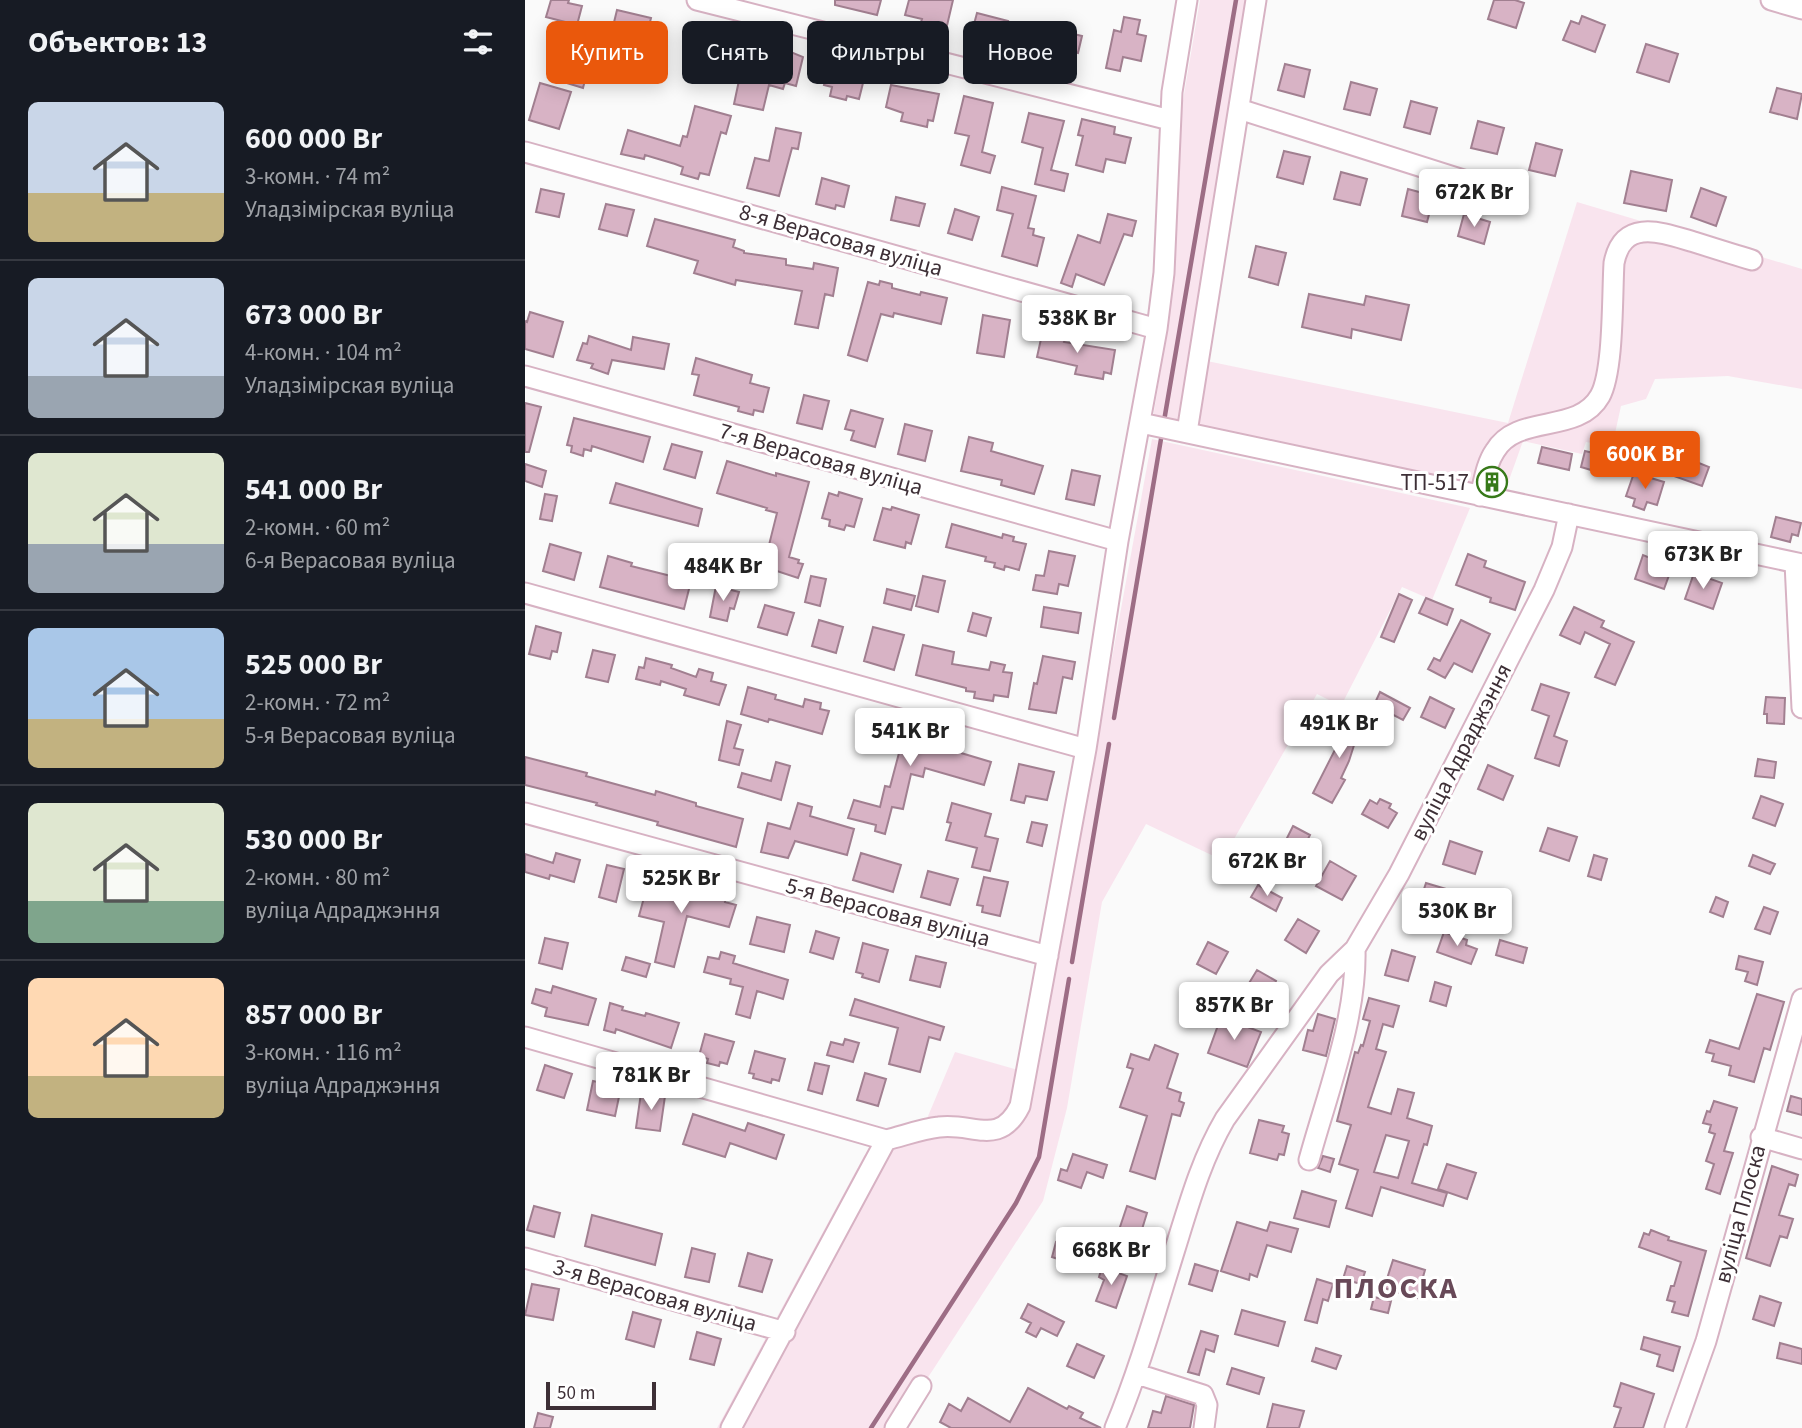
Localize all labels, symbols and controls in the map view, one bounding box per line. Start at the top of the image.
text: Объектов: 13 [28,21,207,64]
chip: Купить [546,21,668,84]
chip: Снять [682,21,793,84]
chip: Фильтры [807,21,949,84]
chip: Новое [963,21,1077,84]
icon: filters [459,23,497,61]
text: 600 000 Br [245,117,382,160]
icon: home [84,130,168,214]
text: 3-комн. · 74 m² [245,160,390,193]
pin: 672K Br [1409,170,1539,229]
text: 672K Br [1435,175,1513,208]
text: Уладзімірская вуліца [245,193,454,226]
street label: 8-я Верасовая вуліца [735,195,947,285]
text: 673 000 Br [245,293,382,336]
pin: 538K Br [1012,296,1142,355]
text: 538K Br [1038,301,1116,334]
icon: home [84,306,168,390]
text: 4-комн. · 104 m² [245,336,402,369]
text: Уладзімірская вуліца [245,369,454,402]
street label: 7-я Верасовая вуліца [715,414,927,504]
pin: 600K Br [1580,432,1710,491]
text: 600K Br [1606,437,1684,470]
building icon: ТП-517 [1475,465,1509,499]
place label: ТП-517 [1400,466,1469,499]
text: 541 000 Br [245,468,382,511]
icon: home [84,481,168,565]
text: 2-комн. · 60 m² [245,511,390,544]
pin: 673K Br [1638,532,1768,591]
text: 673K Br [1664,537,1742,570]
text: 6-я Верасовая вуліца [245,544,456,577]
pin: 484K Br [658,544,788,603]
text: 484K Br [684,549,762,582]
text: 525 000 Br [245,643,382,686]
icon: home [84,656,168,740]
street label: вуліца Адраджэння [1402,658,1520,846]
text: 2-комн. · 72 m² [245,686,390,719]
pin: 491K Br [1274,700,1404,760]
text: 491K Br [1300,706,1378,739]
pin: 541K Br [845,708,975,768]
text: 541K Br [871,714,949,747]
text: 5-я Верасовая вуліца [245,719,456,752]
text: 530 000 Br [245,818,382,861]
icon: home [84,831,168,915]
pin: 672K Br [1202,838,1332,898]
text: 672K Br [1228,844,1306,877]
pin: 525K Br [616,856,746,915]
text: 2-комн. · 80 m² [245,861,390,894]
text: 525K Br [642,861,720,894]
street label: 5-я Верасовая вуліца [782,869,994,955]
pin: 530K Br [1392,888,1522,948]
text: вуліца Адраджэння [245,894,440,927]
text: 530K Br [1418,894,1496,927]
pin: 857K Br [1169,982,1299,1042]
text: 857K Br [1195,988,1273,1021]
text: 857 000 Br [245,993,382,1036]
icon: home [84,1006,168,1090]
text: 3-комн. · 116 m² [245,1036,402,1069]
pin: 781K Br [586,1052,716,1112]
text: 781K Br [612,1058,690,1091]
text: вуліца Адраджэння [245,1069,440,1102]
street label: вуліца Плоска [1706,1141,1774,1287]
pin: 668K Br [1046,1228,1176,1287]
text: 668K Br [1072,1233,1150,1266]
street label: 3-я Верасовая вуліца [549,1250,761,1340]
district label: ПЛОСКА [1333,1267,1459,1310]
scale bar [546,1379,656,1411]
text: 50 m [557,1380,595,1407]

